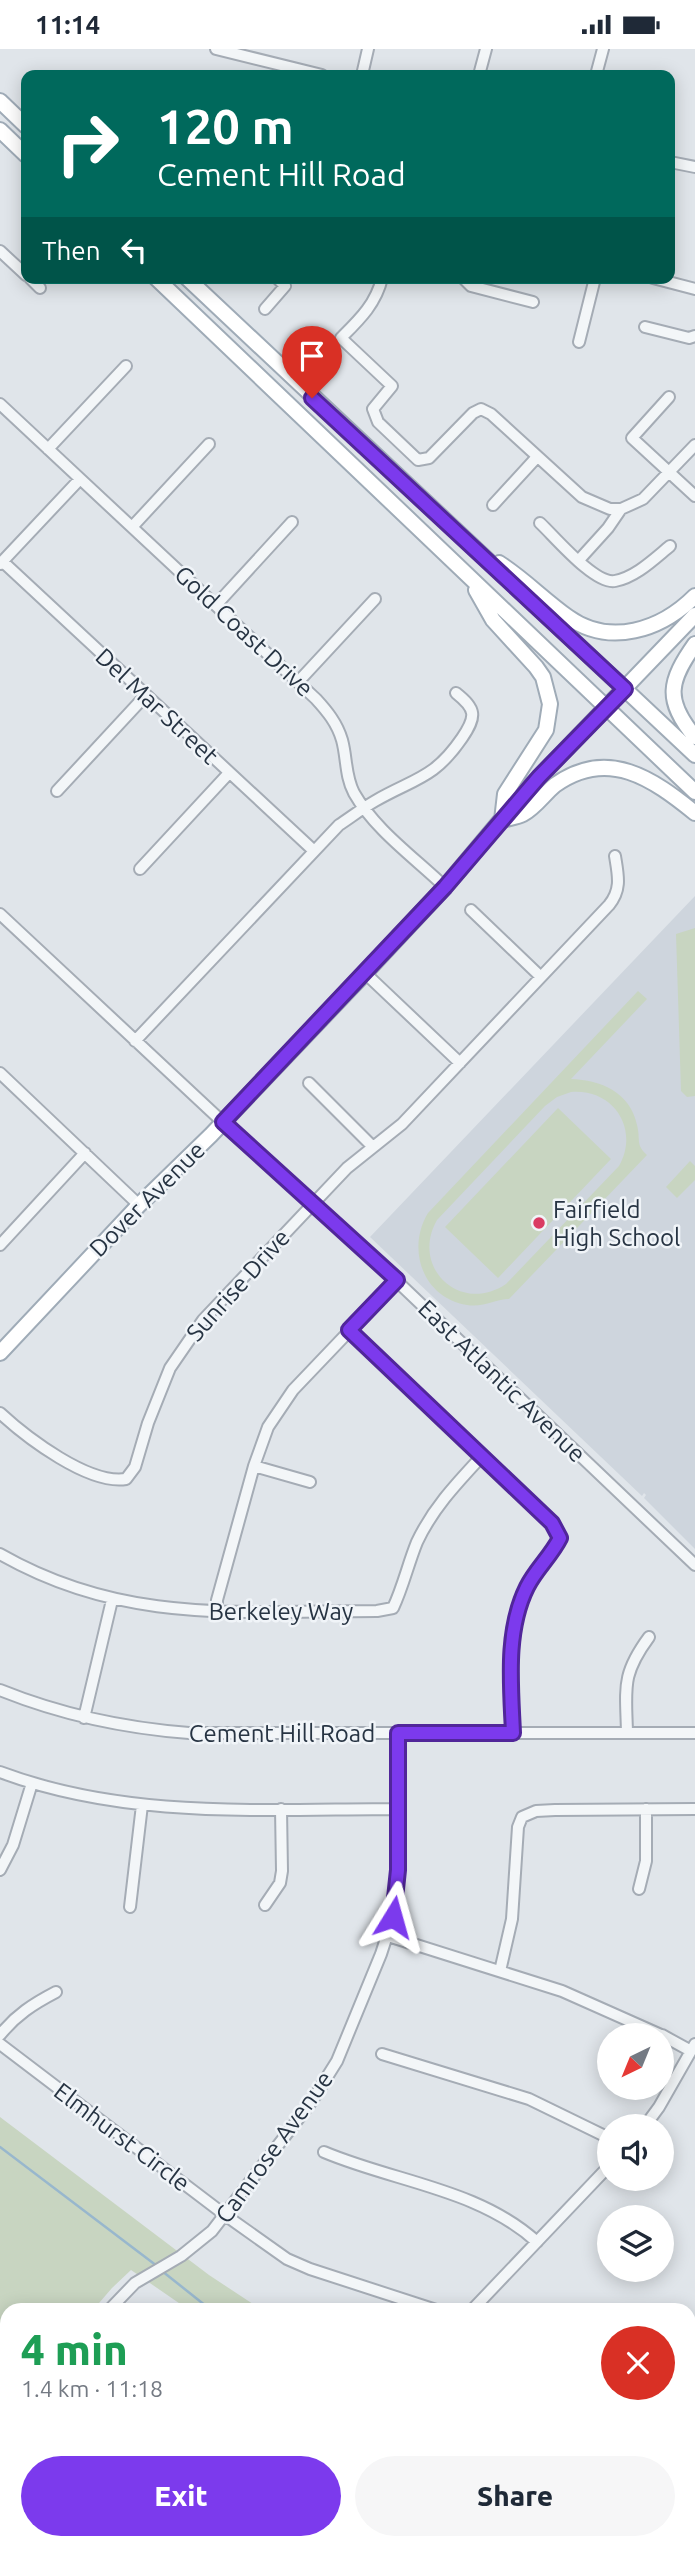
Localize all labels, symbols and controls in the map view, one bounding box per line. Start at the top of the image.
text: 11:14 [35,10,100,39]
icon: right [42,98,133,189]
text: 120 m [157,98,294,153]
text: Cement Hill Road [157,156,406,192]
icon: left [115,231,153,269]
text: Then [42,236,101,265]
pin [282,326,342,398]
icon: arrive [293,337,331,375]
street label: Gold Coast Drive [169,560,319,702]
street label: Del Mar Street [90,643,224,770]
street label: Dover Avenue [84,1136,210,1262]
place label: Fairfield High School [553,1196,680,1251]
marker: Fairfield High School [531,1215,547,1231]
street label: Sunrise Drive [181,1224,295,1346]
street label: East Atlantic Avenue [413,1294,591,1468]
street label: Berkeley Way [209,1598,354,1625]
street label: Cement Hill Road [189,1720,375,1747]
position arrow [356,1880,430,1954]
north arrow [597,2023,674,2100]
map controls [597,2023,674,2282]
street label: Camrose Avenue [210,2066,338,2228]
street label: Elmhurst Circle [49,2077,195,2197]
button: sound [597,2114,674,2191]
button: layers [597,2205,674,2282]
text: 4 min [21,2326,128,2373]
button: close [601,2326,675,2400]
text: 1.4 km · 11:18 [21,2376,163,2401]
button: Exit [21,2456,341,2536]
button: Share [355,2456,675,2536]

